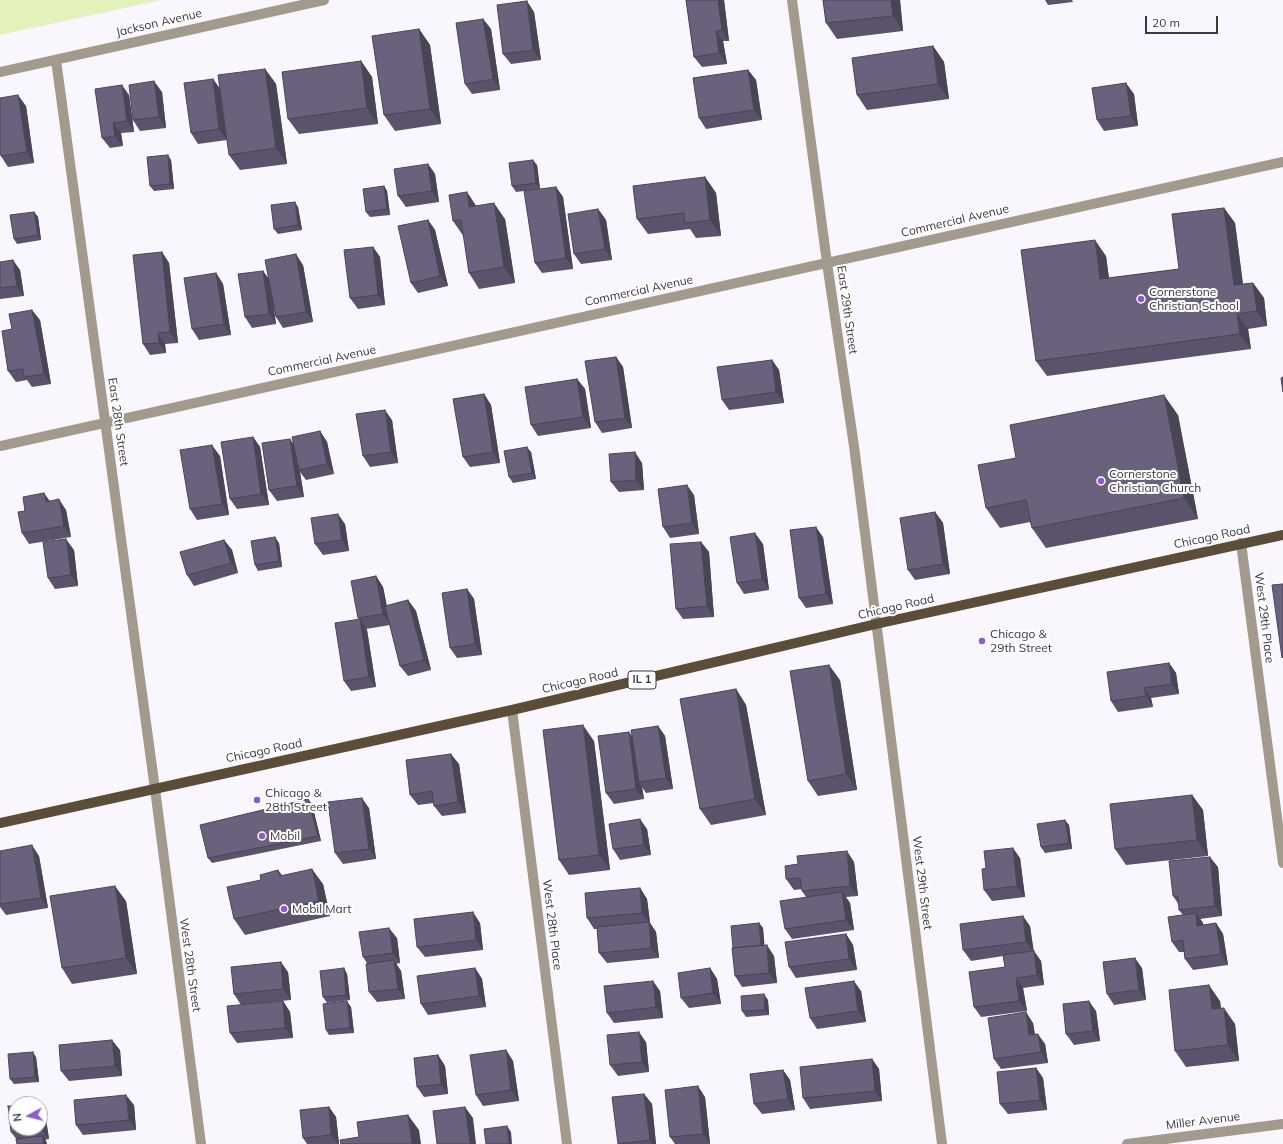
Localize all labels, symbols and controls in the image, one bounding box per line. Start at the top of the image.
street label: Jackson Avenue [115,6,203,40]
scale bar [1147,8,1220,34]
text: 20 m [1152,15,1180,30]
street label: Commercial Avenue [900,202,1010,240]
street label: East 29th Street [834,265,860,355]
street label: Commercial Avenue [584,272,694,310]
place label: Cornerstone Christian School [1149,285,1239,313]
marker: Cornerstone Christian School [1136,294,1146,304]
street label: Commercial Avenue [267,342,377,380]
street label: East 28th Street [105,377,131,467]
place label: Cornerstone Christian Church [1109,467,1201,495]
marker: Cornerstone Christian Church [1096,476,1106,486]
street label: Chicago Road [1172,522,1252,552]
street label: West 29th Place [1251,572,1277,664]
street label: Chicago Road [856,591,936,623]
place label: Chicago & 29th Street [990,627,1052,655]
marker: Chicago & 29th Street [977,636,987,646]
street label: Chicago Road [540,665,620,697]
road number: IL 1 [628,671,656,689]
street label: Chicago Road [224,736,304,766]
place label: Chicago & 28th Street [265,786,327,814]
marker: Chicago & 28th Street [252,795,262,805]
place label: Mobil [270,829,300,843]
marker: Mobil [257,831,267,841]
street label: West 29th Street [909,835,935,931]
street label: West 28th Place [539,879,565,971]
place label: Mobil Mart [292,902,352,916]
marker: Mobil Mart [279,904,289,914]
street label: West 28th Street [176,917,204,1013]
north arrow [8,1096,48,1136]
street label: Miller Avenue [1165,1109,1241,1133]
text: N [10,1112,25,1122]

